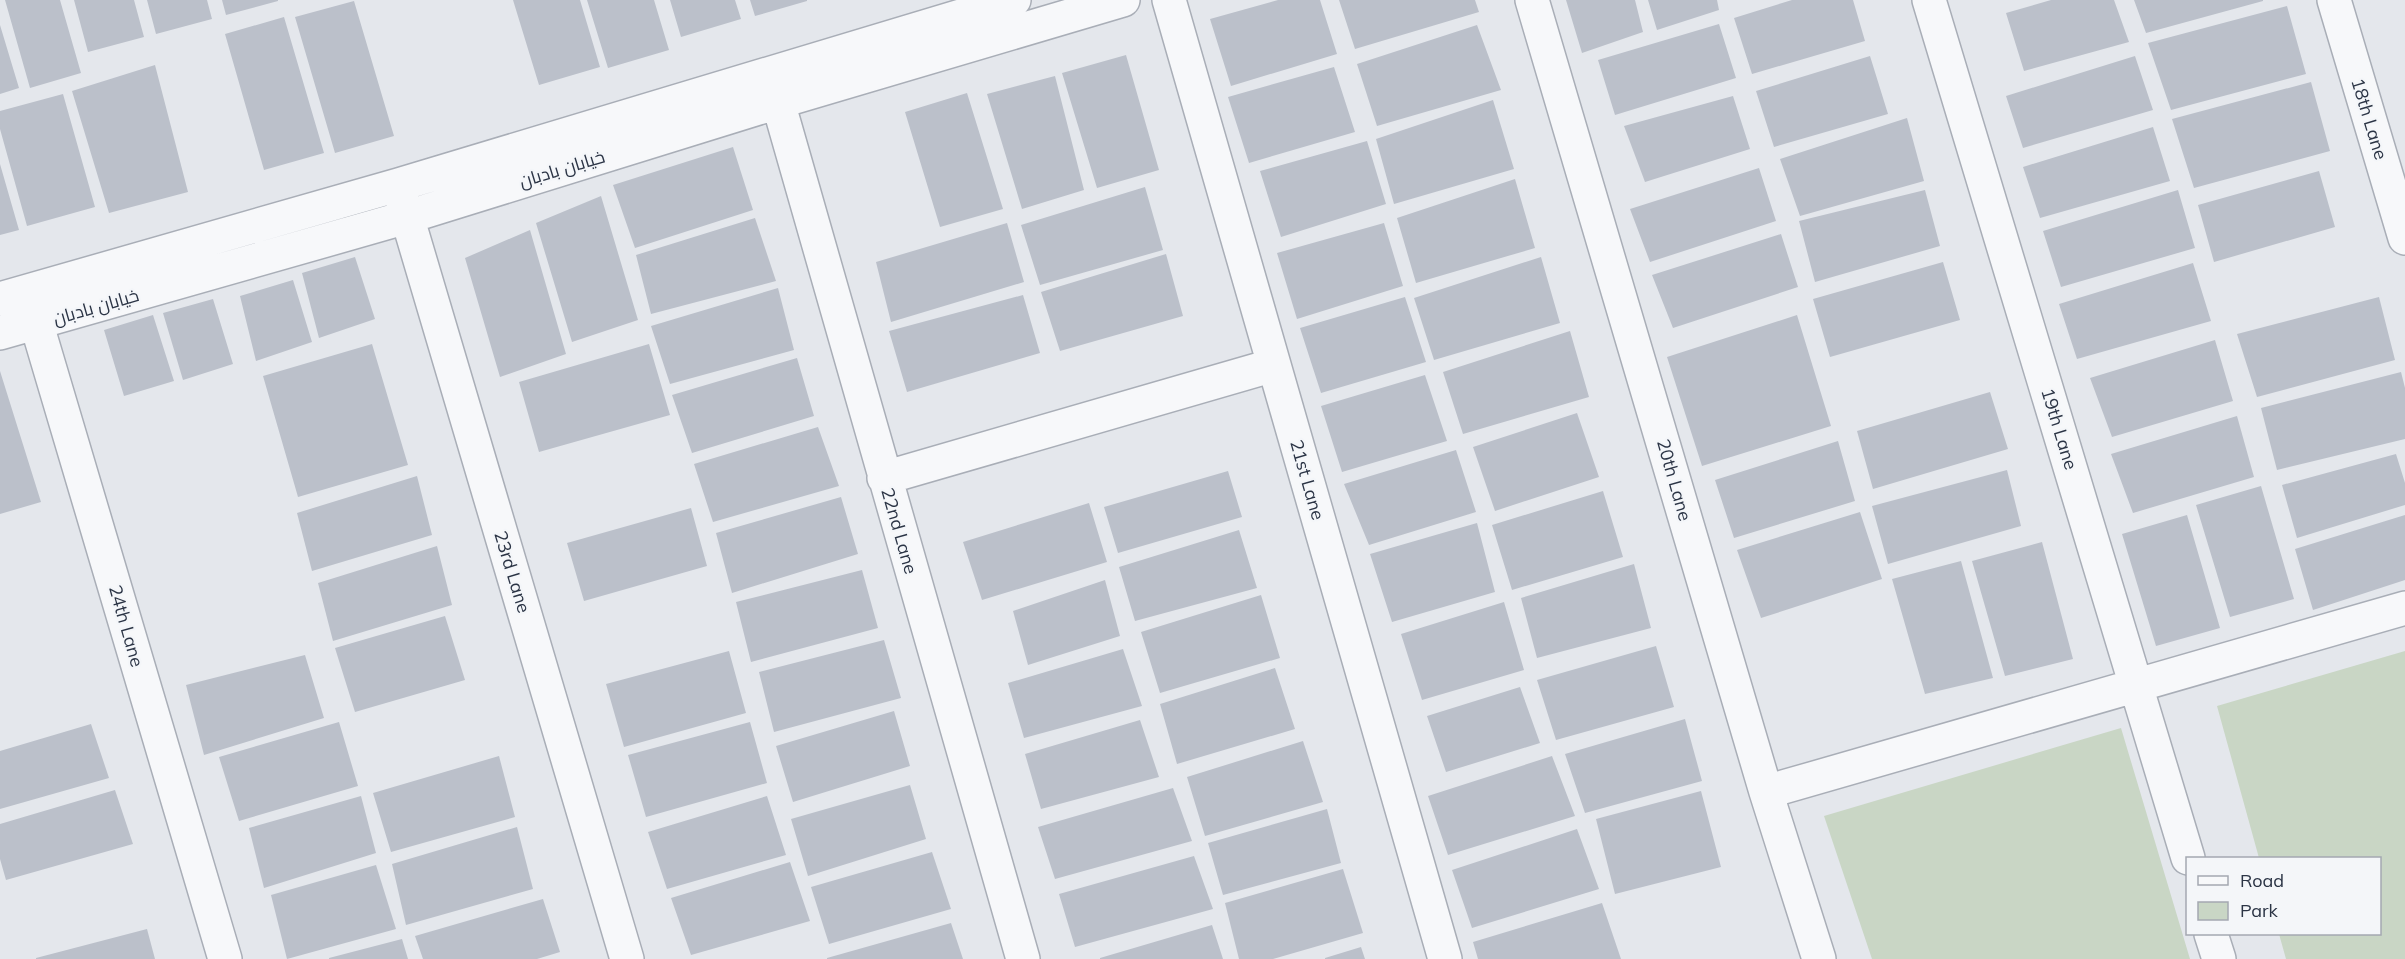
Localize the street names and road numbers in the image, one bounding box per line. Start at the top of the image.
street label: 18th Lane [2346,75,2393,162]
street label: خیابان بادبان [516,145,607,192]
street label: خیابان بادبان [50,283,141,330]
street label: 19th Lane [2036,385,2083,472]
street label: 20th Lane [1652,436,1697,523]
street label: 21st Lane [1285,437,1330,523]
street label: 22nd Lane [876,485,923,577]
street label: 23rd Lane [489,528,536,616]
street label: 24th Lane [104,582,149,669]

